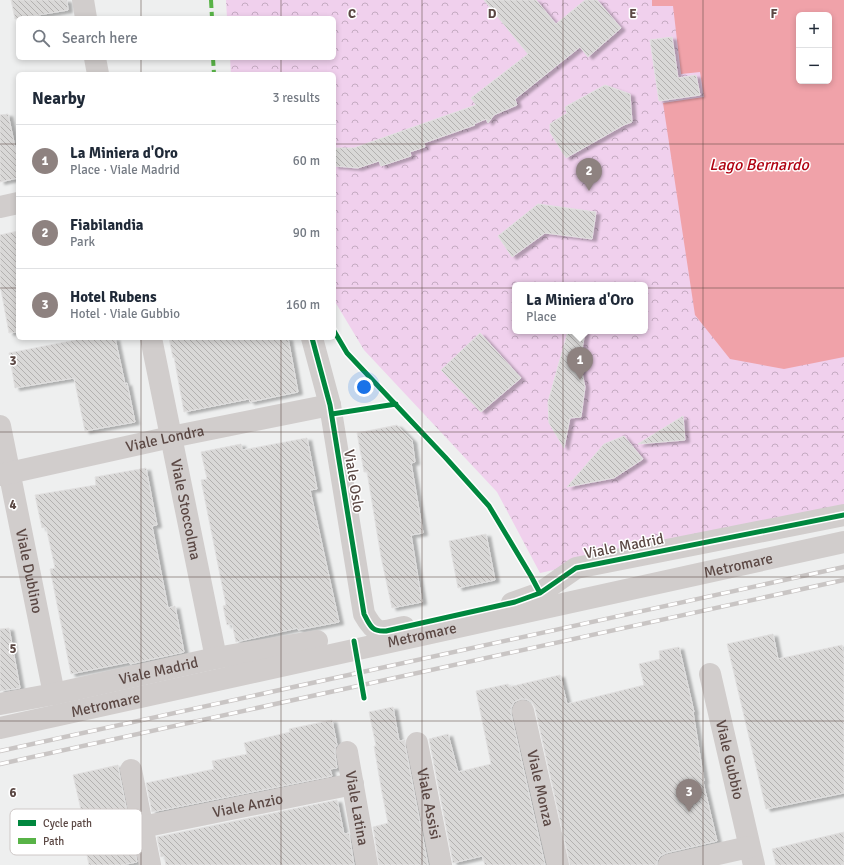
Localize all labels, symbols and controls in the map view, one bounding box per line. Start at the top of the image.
text: C [348,6,356,22]
text: D [488,6,497,22]
text: E [629,6,637,22]
text: F [771,6,778,22]
map controls [796,12,832,84]
button: + [796,12,832,48]
search box [16,16,336,60]
icon: search [30,27,52,49]
text: Search here [62,29,138,47]
button: − [796,48,832,84]
text: Nearby [32,88,85,109]
text: 3 results [272,90,320,106]
text: La Miniera d'Oro [70,144,178,162]
text: 1 [41,153,49,169]
text: 60 m [293,153,320,169]
water label: Lago Bernardo [709,155,809,175]
pin: 2 [576,158,602,191]
text: Place · Viale Madrid [70,162,180,178]
text: Fiabilandia [70,216,144,234]
text: 2 [41,225,49,241]
text: 90 m [293,225,320,241]
text: Park [70,234,95,250]
popup [512,282,648,334]
text: Hotel Rubens [70,288,157,306]
text: La Miniera d'Oro [526,291,634,309]
text: 3 [41,297,49,313]
text: 160 m [286,297,320,313]
text: Hotel · Viale Gubbio [70,306,180,322]
text: Place [526,309,556,325]
pin: 1 [567,347,593,380]
text: 3 [9,353,17,369]
your location [354,377,374,397]
street label: Viale Londra [124,422,206,456]
street label: Viale Oslo [340,448,368,514]
street label: Viale Stoccolma [167,458,205,561]
text: 4 [9,497,17,513]
street label: Viale Dublino [12,527,47,615]
street label: Viale Madrid [583,529,665,563]
street label: Metromare [702,549,775,582]
street label: Metromare [386,619,458,651]
text: 5 [9,641,17,657]
street label: Viale Madrid [117,653,200,688]
street label: Metromare [69,688,142,721]
street label: Viale Gubbio [712,718,748,801]
street label: Viale Monza [523,748,558,828]
street label: Viale Assisi [413,767,445,841]
street label: Viale Latina [341,769,372,847]
pin: 3 [676,779,702,812]
text: 6 [9,785,17,801]
street label: Viale Anzio [211,789,285,821]
legend [10,809,142,855]
text: Cycle path [43,817,92,830]
text: Path [43,835,64,848]

